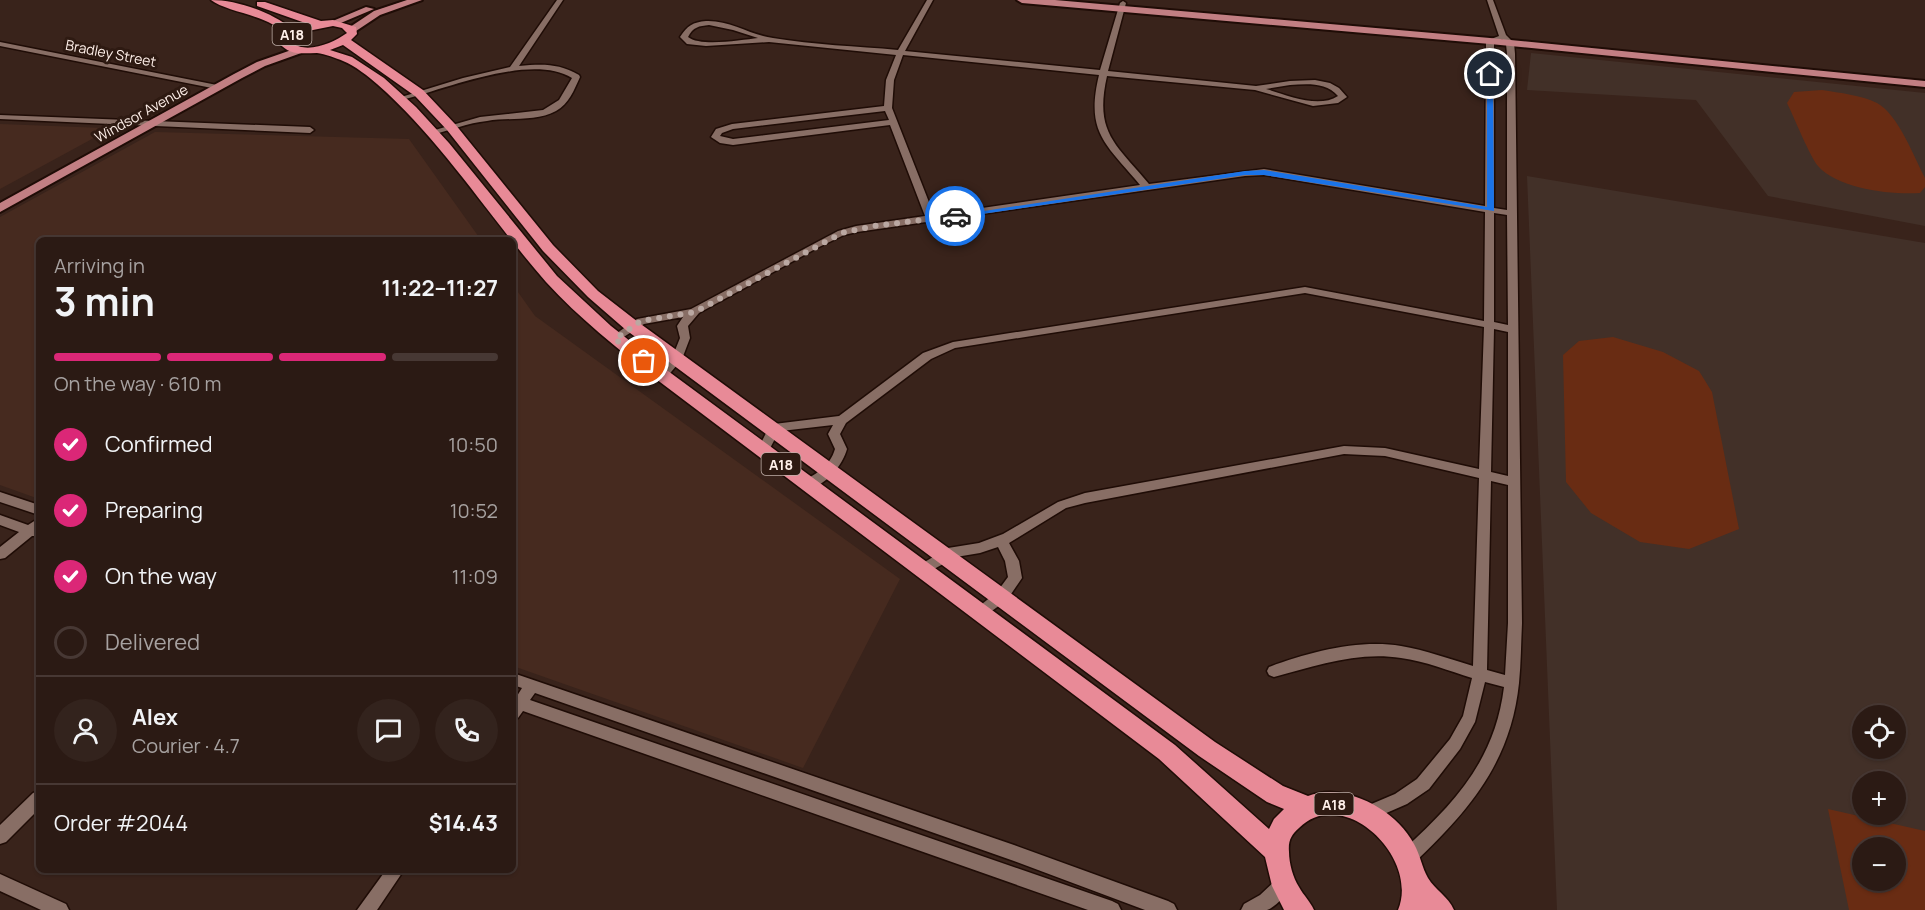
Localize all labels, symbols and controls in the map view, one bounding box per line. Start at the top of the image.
road number: A18 [272,23,312,45]
street label: Bradley Street [64,35,158,71]
pin [1464,48,1515,99]
icon: home [1473,57,1506,90]
street label: Windsor Avenue [91,79,191,147]
courier [925,186,985,246]
icon: car [939,200,972,233]
text: Arriving in [54,252,145,279]
text: 11:22–11:27 [382,273,498,303]
text: 3 min [54,274,155,328]
pin [618,335,669,386]
icon: bag [627,344,660,377]
text: On the way · 610 m [54,370,221,397]
icon: check [54,428,87,461]
text: Confirmed [105,429,213,459]
text: 10:50 [448,431,498,458]
road number: A18 [762,453,800,475]
icon: check [54,494,87,527]
text: Preparing [105,495,203,525]
text: 10:52 [450,497,498,524]
icon: check [54,560,87,593]
text: On the way [105,561,217,591]
text: 11:09 [452,563,498,590]
text: Delivered [105,627,200,657]
button: person [54,699,117,762]
button: chat [357,699,420,762]
button: phone [435,699,498,762]
text: Alex [132,702,178,732]
map controls [1852,705,1906,891]
button: locate [1852,705,1906,759]
text: Courier · 4.7 [132,732,240,759]
button: + [1852,771,1906,825]
road number: A18 [1314,793,1354,815]
text: Order #2044 [54,808,188,838]
text: $14.43 [429,808,498,838]
button: − [1852,837,1906,891]

